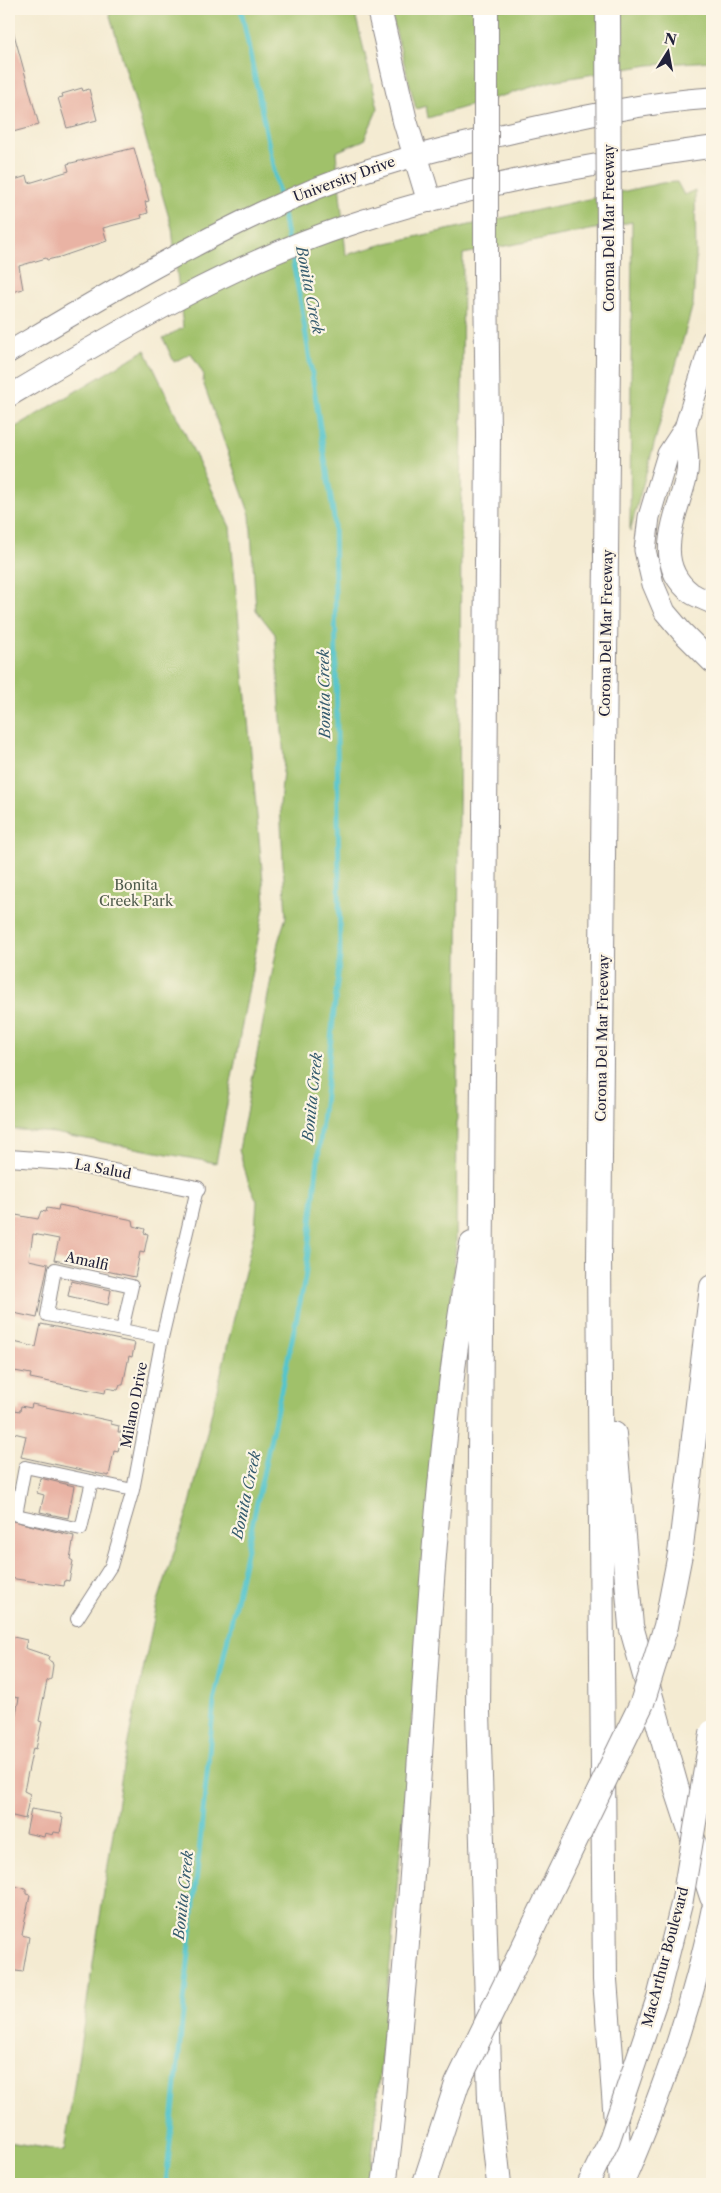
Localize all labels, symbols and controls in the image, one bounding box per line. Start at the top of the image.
north arrow [644,28,694,78]
text: N [663,29,678,49]
street label: Corona Del Mar Freeway [600,144,618,312]
street label: University Drive [291,152,398,206]
water label: Bonita Creek [292,243,328,336]
street label: Corona Del Mar Freeway [596,549,616,717]
water label: Bonita Creek [314,649,334,740]
park label: Bonita Creek Park [99,876,174,910]
street label: Corona Del Mar Freeway [592,954,612,1122]
water label: Bonita Creek [298,1051,326,1143]
street label: La Salud [73,1155,133,1183]
street label: Amalfi [63,1247,110,1274]
street label: Milano Drive [117,1360,151,1450]
water label: Bonita Creek [227,1449,265,1542]
water label: Bonita Creek [169,1849,197,1941]
street label: MacArthur Boulevard [638,1885,692,2029]

